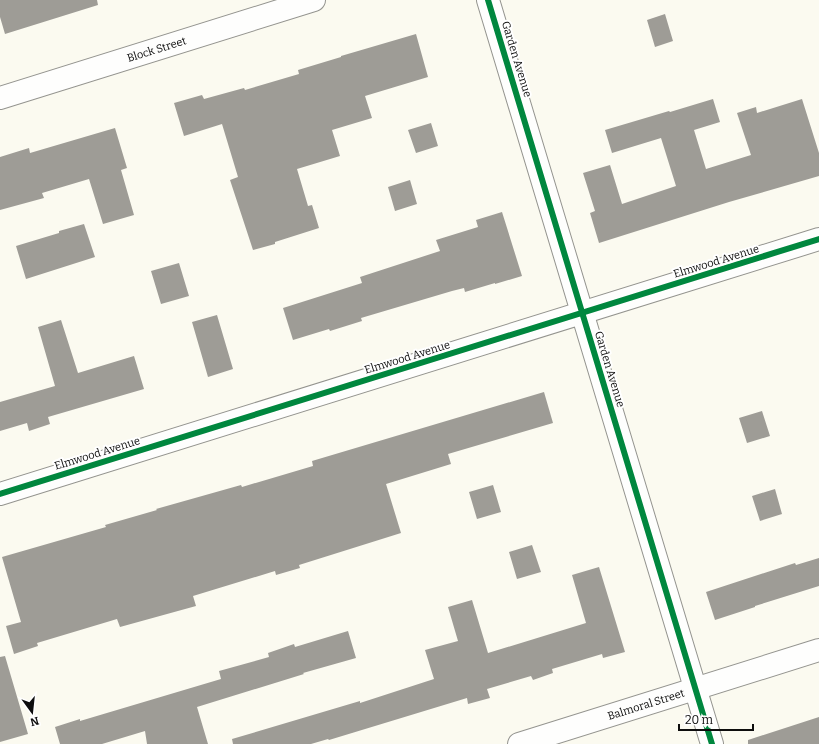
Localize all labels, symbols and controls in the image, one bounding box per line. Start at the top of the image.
street label: Garden Avenue [499,19,534,99]
street label: Block Street [125,34,188,65]
street label: Elmwood Avenue [672,242,761,281]
street label: Garden Avenue [592,329,627,409]
street label: Elmwood Avenue [363,338,452,377]
street label: Elmwood Avenue [53,434,142,473]
street label: Balmoral Street [606,687,686,723]
north arrow [12,692,52,732]
scale bar [679,706,753,732]
text: 20 m [685,713,714,727]
text: N [28,714,40,729]

